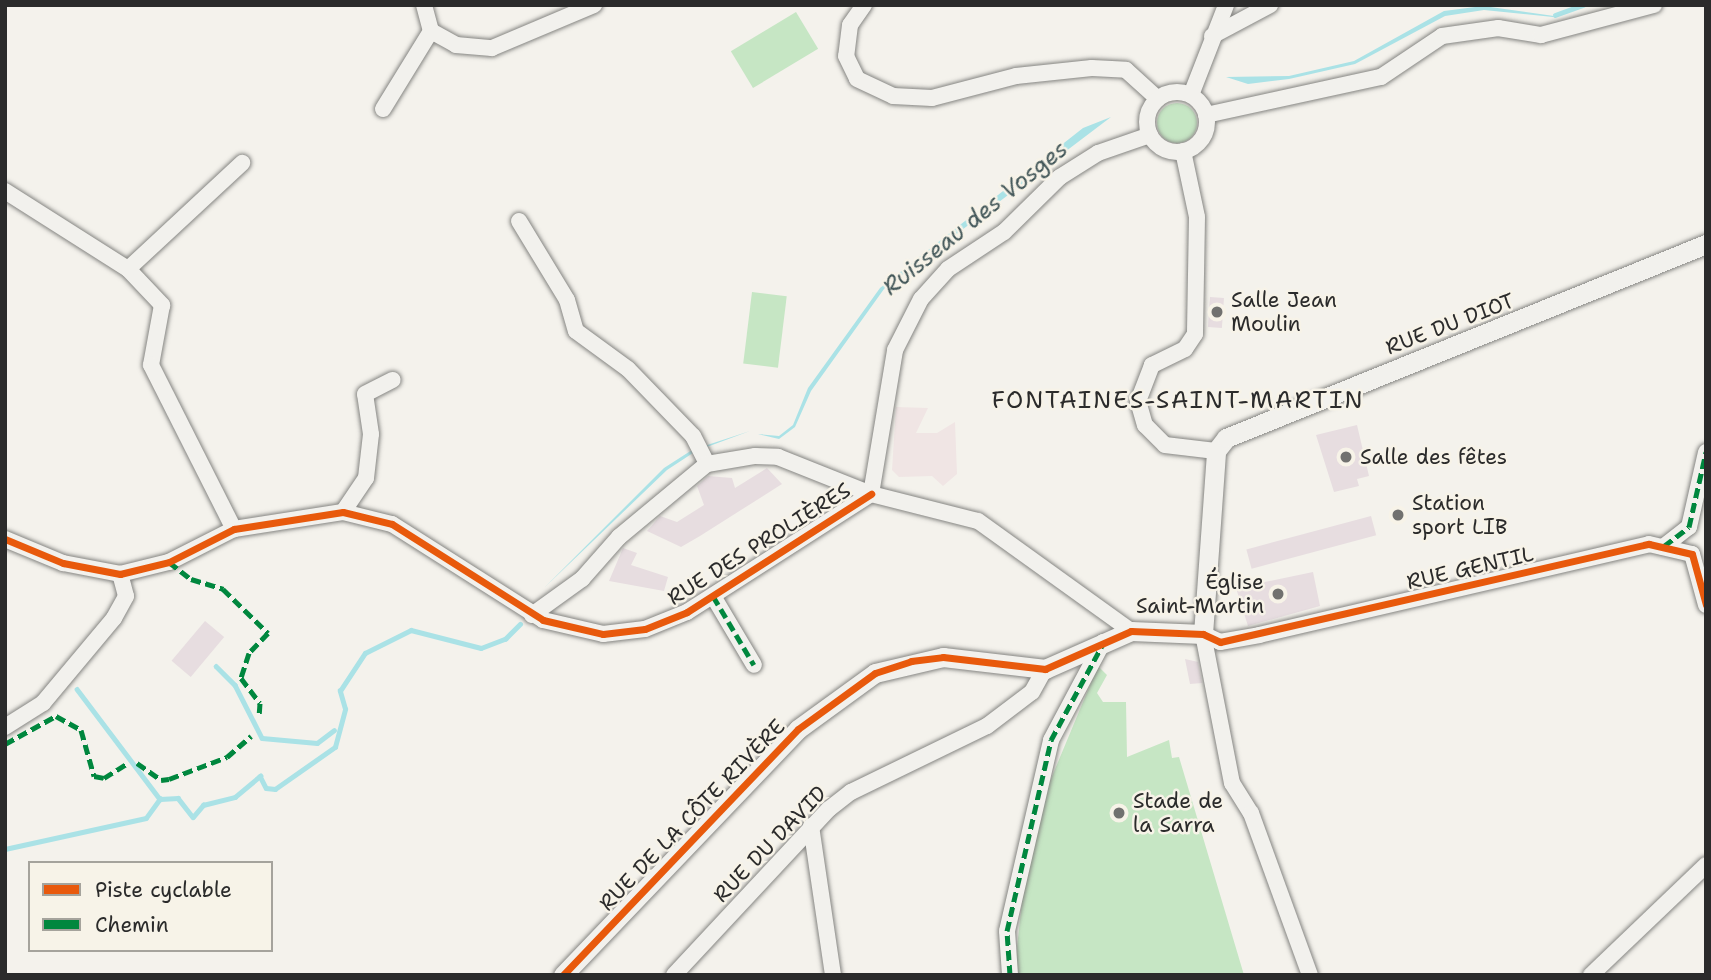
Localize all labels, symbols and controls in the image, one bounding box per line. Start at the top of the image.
water label: Ruisseau des Vosges [877,135,1073,301]
place label: Salle Jean Moulin [1231,287,1337,337]
street label: RUE DU DIOT [1382,288,1518,360]
marker: Salle Jean Moulin [1209,304,1225,320]
district label: FONTAINES-SAINT-MARTIN [994,387,1362,415]
place label: Salle des fêtes [1360,444,1507,470]
marker: Salle des fêtes [1338,449,1354,465]
street label: RUE DES PROLIÈRES [663,477,855,611]
place label: Station sport LIB [1412,490,1507,540]
marker: Station sport LIB [1390,507,1406,523]
street label: RUE GENTIL [1404,541,1536,595]
place label: Église Saint-Martin [1136,569,1264,619]
marker: Église Saint-Martin [1270,586,1286,602]
street label: RUE DE LA CÔTE RIVÈRE [594,714,790,916]
street label: RUE DU DAVID [708,781,832,907]
place label: Stade de la Sarra [1133,788,1223,838]
marker: Stade de la Sarra [1111,805,1127,821]
legend [28,861,273,952]
text: Piste cyclable [95,876,232,904]
text: Chemin [95,911,169,939]

